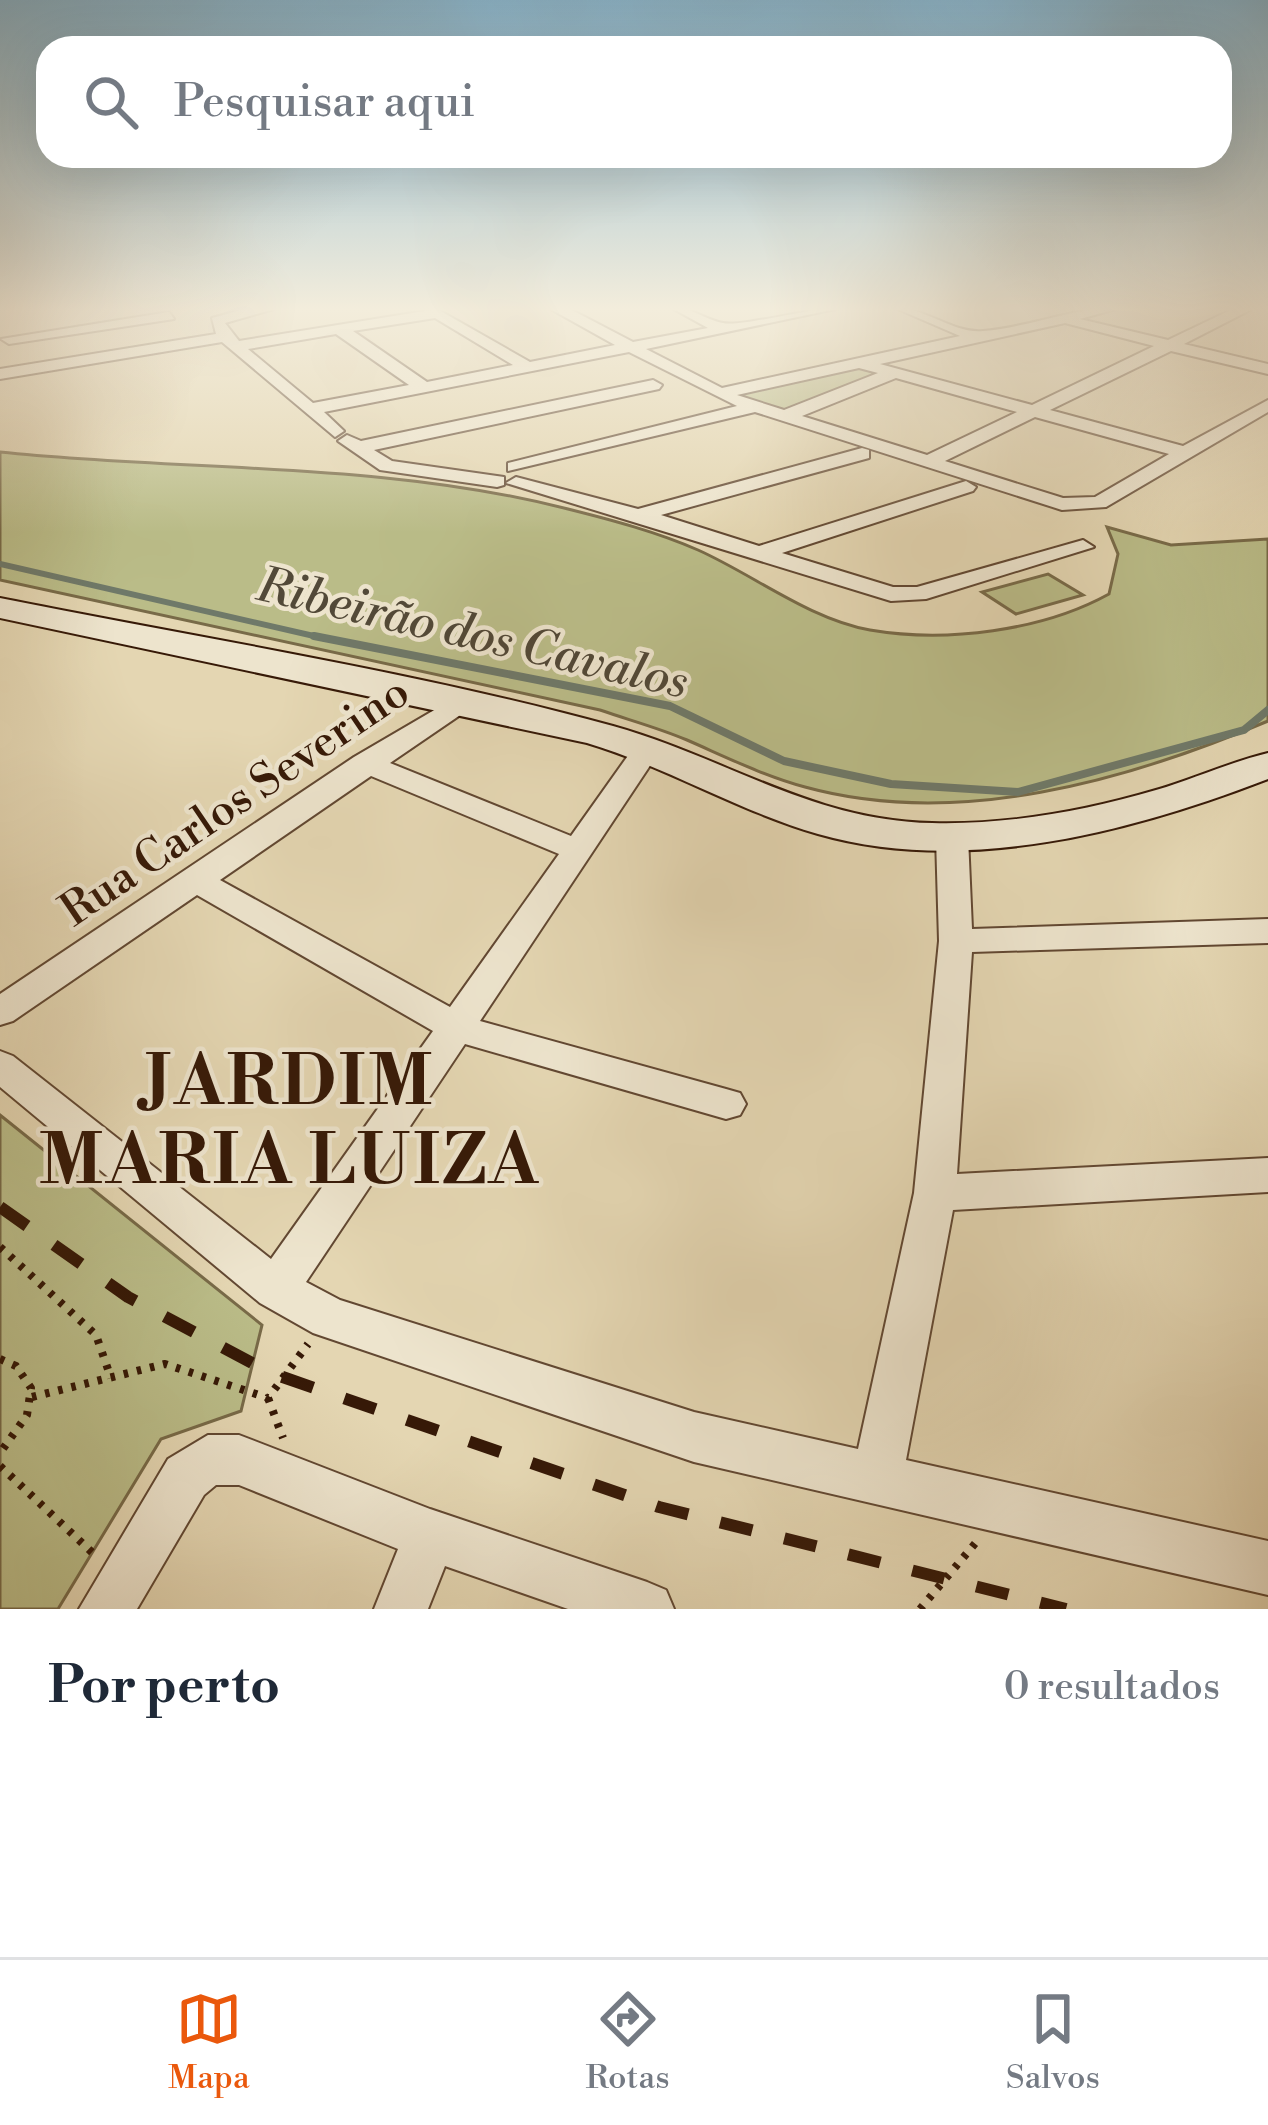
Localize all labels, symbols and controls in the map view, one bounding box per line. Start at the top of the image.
search box [36,36,1232,168]
icon: search [78,69,144,135]
text: Pesquisar aqui [174,74,475,131]
water label: Ribeirão dos Cavalos [250,556,694,714]
street label: Rua Carlos Severino [50,664,421,940]
district label: JARDIM MARIA LUIZA [39,1040,541,1205]
text: Por perto [48,1655,280,1719]
text: 0 resultados [1004,1663,1220,1712]
tab: Mapa [168,1986,250,2099]
tab: Rotas [586,1986,670,2099]
tab: Salvos [1006,1986,1100,2099]

